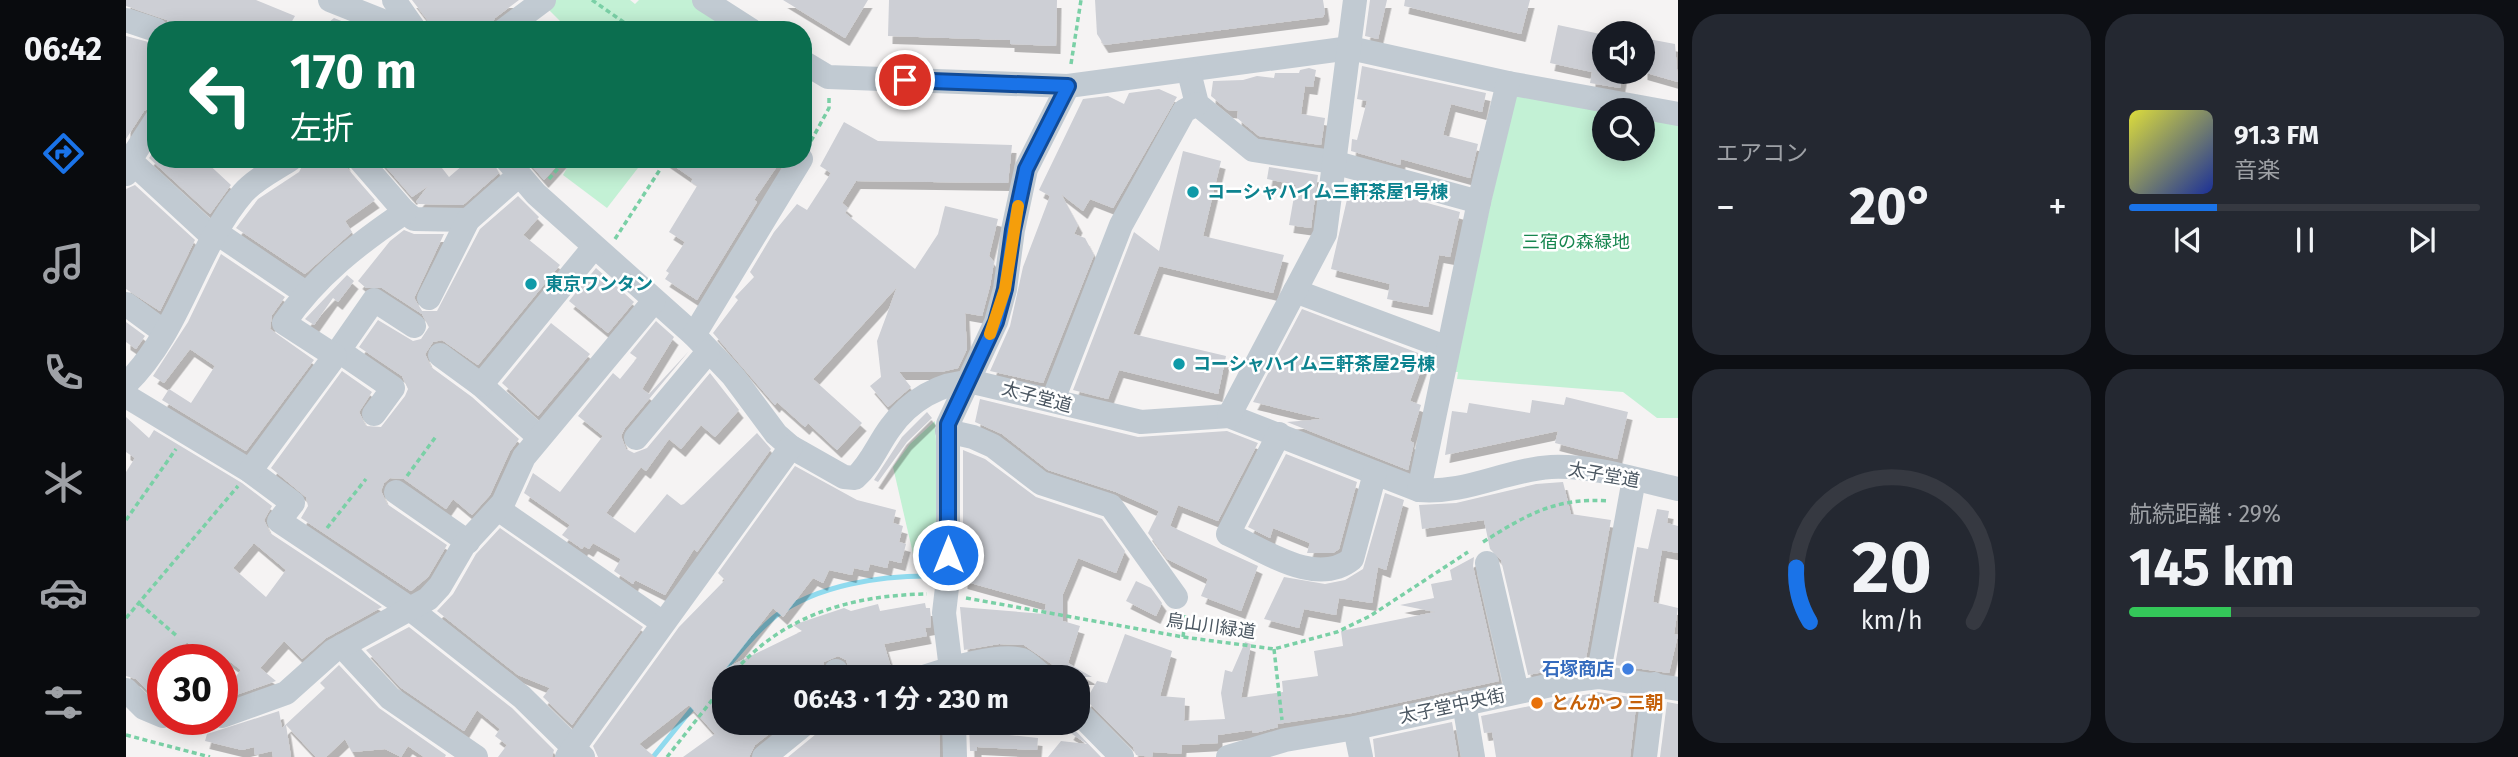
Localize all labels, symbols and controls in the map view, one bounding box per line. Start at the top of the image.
map controls [1592,21,1655,161]
button: sound [1592,21,1655,84]
text: 06:42 [24,30,102,68]
text: 170 m [290,42,417,101]
icon: left [175,49,266,140]
pin [875,50,935,110]
icon: arrive [886,61,924,99]
button: search [1592,98,1655,161]
text: 左折 [290,109,354,147]
text: 91.3 FM [2234,120,2319,151]
icon: directions [39,129,88,178]
text: エアコン [1716,139,1808,167]
text: 音楽 [2234,156,2280,184]
text: 20° [1849,175,1934,238]
place label: コーシャハイム三軒茶屋1号棟 [1207,181,1448,203]
marker: コーシャハイム三軒茶屋1号棟 [1185,184,1201,200]
text: − [1716,184,1735,230]
text: + [2048,184,2067,230]
icon: previous [2169,221,2207,259]
icon: pause [2286,221,2324,259]
icon: next [2403,221,2441,259]
park label: 三宿の森緑地 [1522,231,1630,253]
icon: music [39,239,88,288]
place label: 東京ワンタン [545,273,653,295]
marker: 東京ワンタン [523,276,539,292]
icon: phone [39,348,88,397]
place label: コーシャハイム三軒茶屋2号棟 [1193,353,1435,375]
marker: コーシャハイム三軒茶屋2号棟 [1171,356,1187,372]
street label: 太子堂道 [999,377,1075,417]
icon: climate [39,458,88,507]
street label: 太子堂道 [1567,458,1641,492]
text: 航続距離 · 29% [2129,500,2281,528]
position arrow [911,518,985,592]
text: 20 [1851,524,1932,611]
text: 145 km [2129,536,2295,599]
icon: car [39,568,88,617]
text: km/h [1861,606,1922,636]
street label: 烏山川緑道 [1165,609,1257,643]
speed limit sign: 30 [147,644,238,735]
place label: 石塚商店 [1542,658,1614,680]
marker: 石塚商店 [1620,661,1636,677]
icon: filters [39,678,88,727]
text: 06:43 · 1 分 · 230 m [793,684,1009,715]
street label: 太子堂中央街 [1397,684,1507,728]
place label: とんかつ 三朝 [1551,692,1663,714]
marker: とんかつ 三朝 [1529,695,1545,711]

